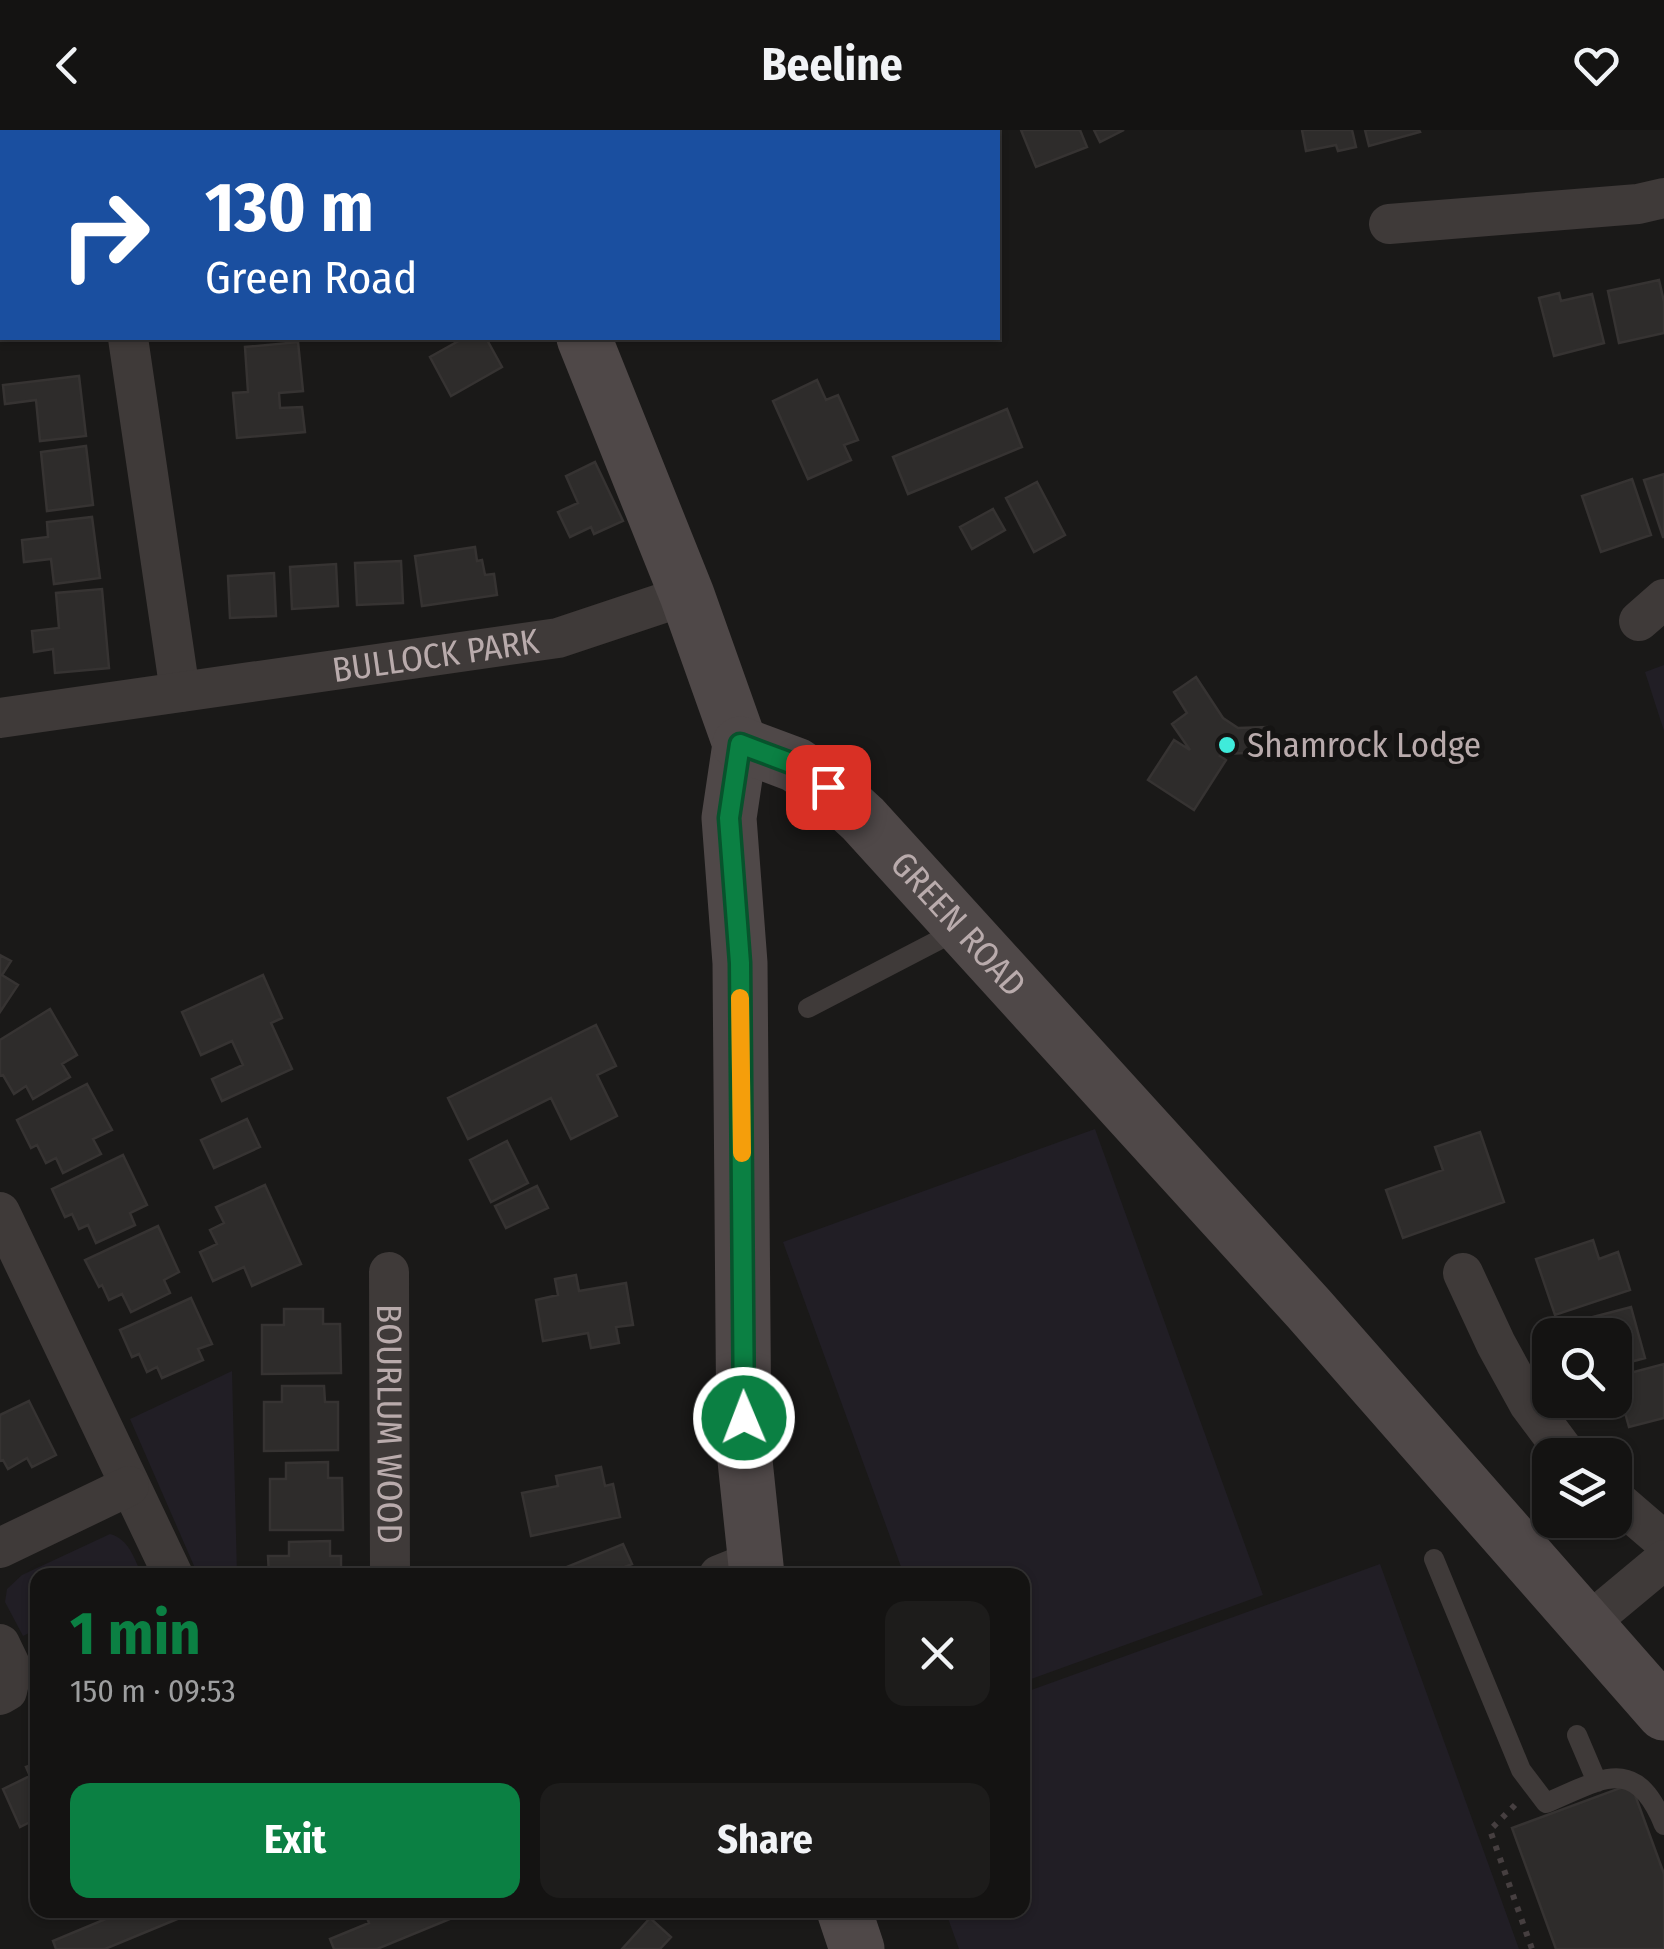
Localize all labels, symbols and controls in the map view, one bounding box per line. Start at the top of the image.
icon: back [40,38,95,93]
text: Beeline [761,38,903,92]
icon: heart [1569,38,1624,93]
text: 130 m [205,166,374,250]
icon: right [40,170,170,300]
text: Green Road [205,251,417,305]
street label: BULLOCK PARK [330,620,542,691]
place label: Shamrock Lodge [1247,724,1481,766]
marker: Shamrock Lodge [1216,734,1238,756]
pin [786,745,871,830]
icon: arrive [801,760,856,815]
street label: GREEN ROAD [882,843,1035,1005]
street label: BOURLUM WOOD [368,1304,411,1544]
map controls [1532,1318,1632,1538]
button: search [1532,1318,1632,1418]
position arrow [692,1366,796,1470]
button: layers [1532,1438,1632,1538]
text: 1 min [70,1598,201,1670]
button: close [885,1601,990,1706]
text: 150 m · 09:53 [70,1672,236,1710]
button: Exit [70,1783,520,1898]
button: Share [540,1783,990,1898]

